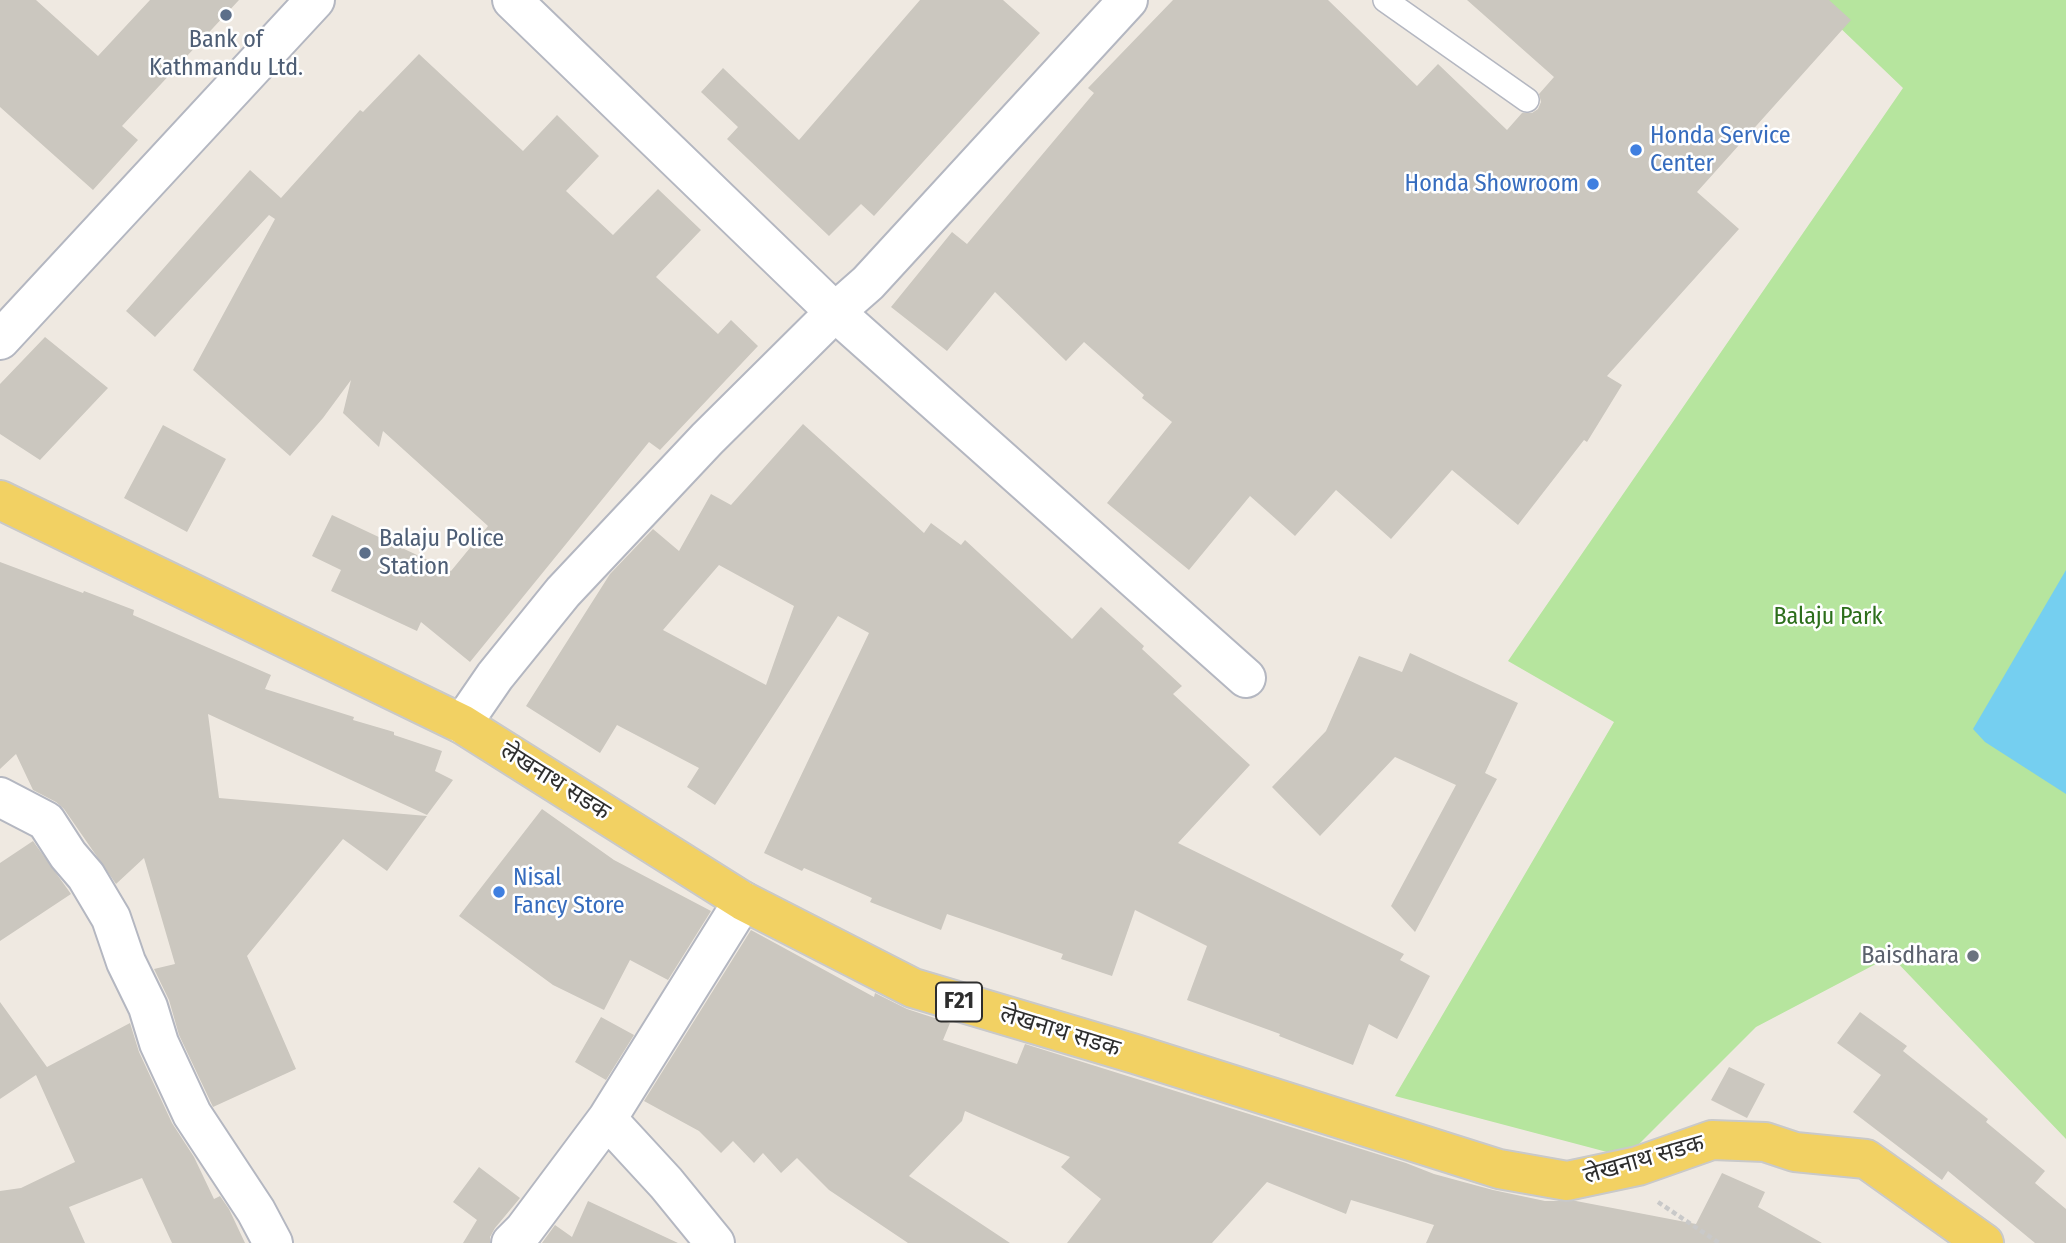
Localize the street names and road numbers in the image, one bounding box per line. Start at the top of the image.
street label: लेखनाथ सडक [495,737,615,827]
road number: F21 [936,982,982,1021]
street label: लेखनाथ सडक [997,1000,1123,1064]
street label: लेखनाथ सडक [1580,1129,1708,1191]

